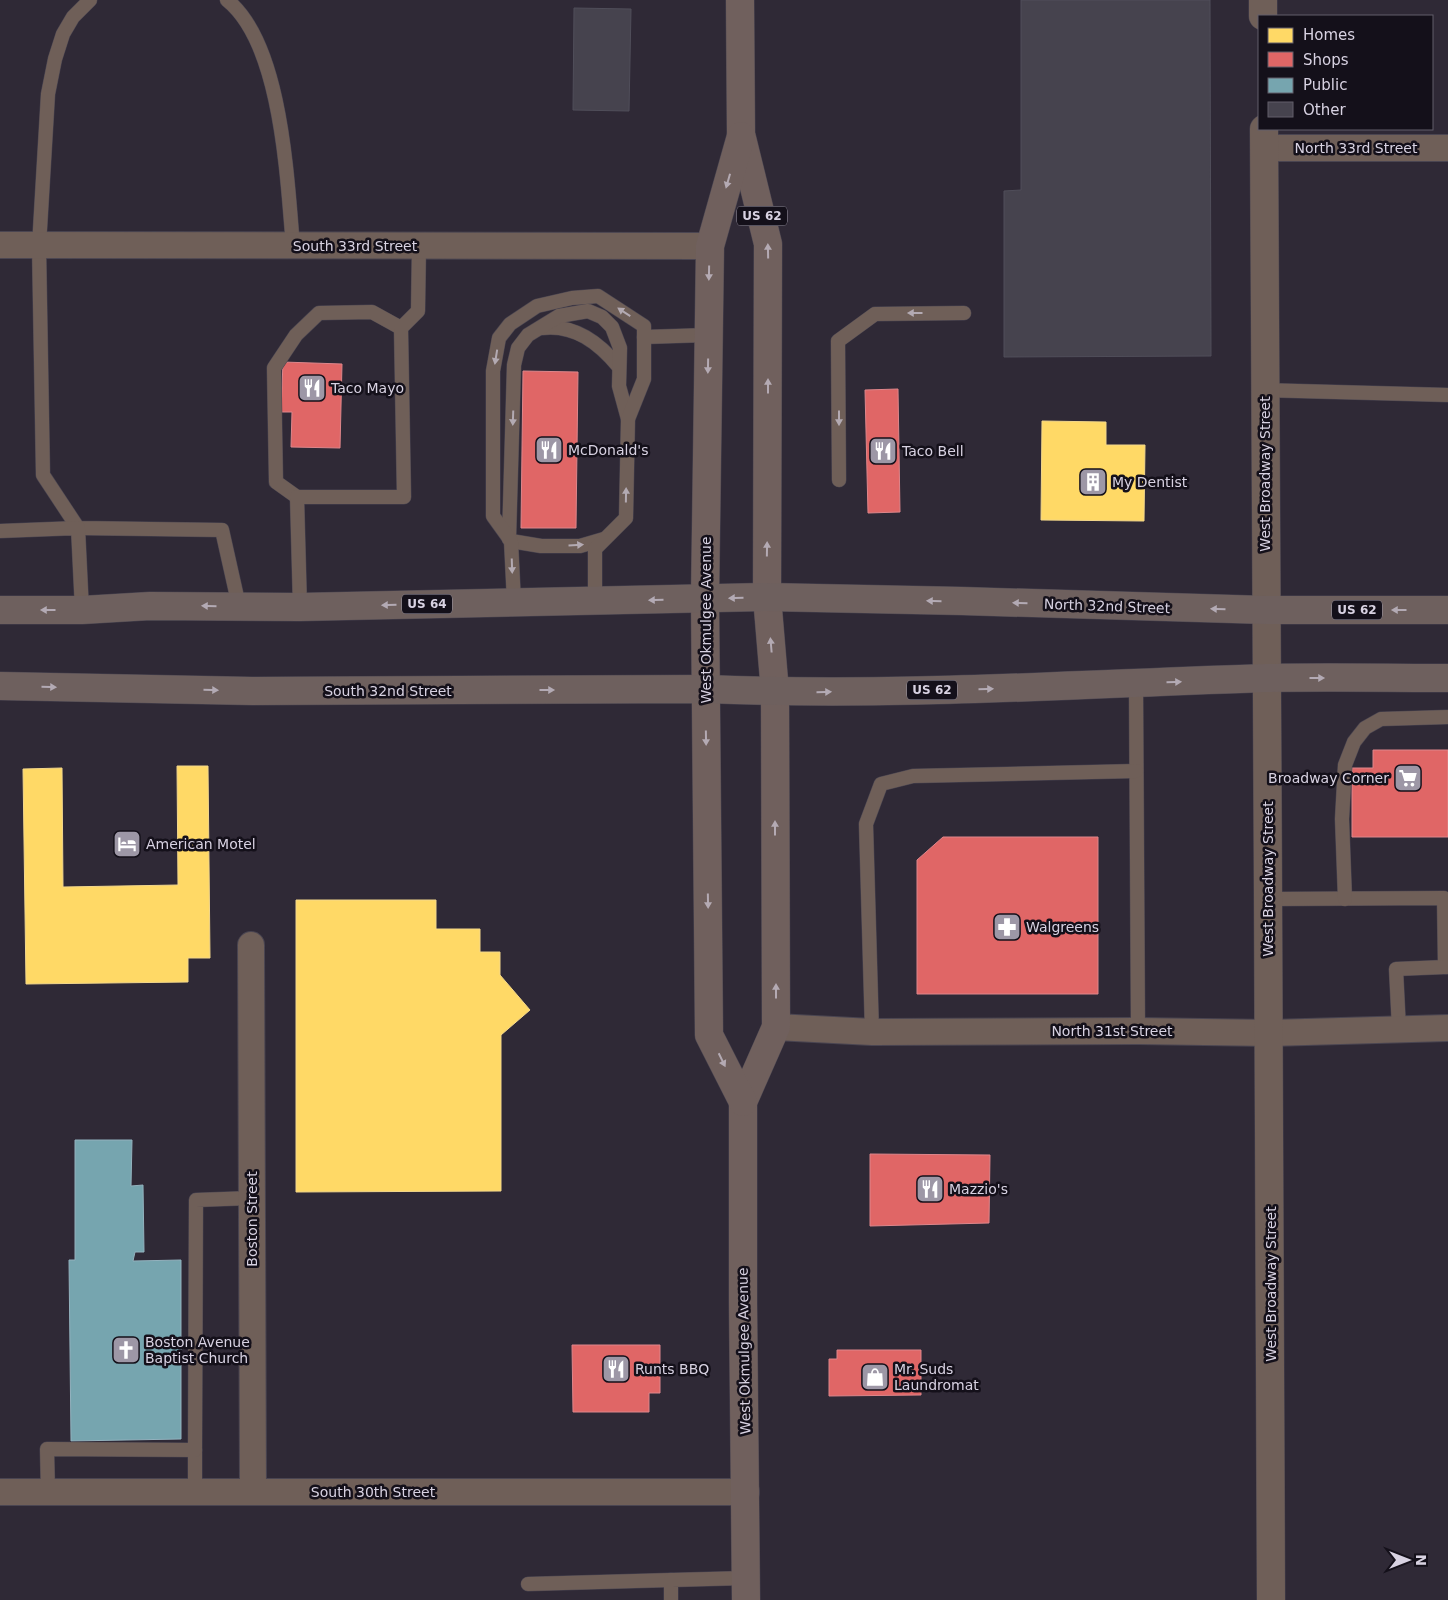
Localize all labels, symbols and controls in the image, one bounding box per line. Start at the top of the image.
legend [1258,15,1433,130]
text: Homes [1303,26,1355,44]
text: Shops [1303,51,1349,69]
text: Public [1303,76,1347,94]
text: Other [1303,101,1346,119]
street label: North 33rd Street [1295,140,1418,156]
one-way arrow [724,173,732,189]
road number: US 62 [737,207,787,226]
street label: South 33rd Street [293,238,418,254]
one-way arrow [764,243,772,259]
one-way arrow [705,265,713,281]
one-way arrow [617,307,630,317]
one-way arrow [907,309,923,317]
one-way arrow [491,350,499,366]
one-way arrow [704,358,712,374]
restaurant icon: Taco Mayo [297,373,327,403]
one-way arrow [764,378,772,394]
place label: Taco Mayo [330,380,404,396]
street label: West Broadway Street [1257,396,1273,552]
one-way arrow [508,410,516,426]
one-way arrow [835,410,843,426]
restaurant icon: McDonald's [534,435,564,465]
restaurant icon: Taco Bell [868,436,898,466]
place label: McDonald's [568,442,649,458]
place label: Taco Bell [901,443,964,459]
building icon: My Dentist [1078,467,1108,497]
place label: My Dentist [1112,474,1188,490]
one-way arrow [622,487,630,503]
street label: West Okmulgee Avenue [698,537,714,703]
one-way arrow [763,540,771,556]
one-way arrow [568,541,584,549]
one-way arrow [509,558,517,574]
road number: US 64 [402,594,452,614]
one-way arrow [728,594,744,602]
one-way arrow [648,596,664,604]
one-way arrow [926,596,942,604]
street label: North 32nd Street [1044,596,1171,616]
one-way arrow [1012,599,1028,607]
road number: US 62 [1332,600,1382,620]
one-way arrow [381,601,397,609]
one-way arrow [201,602,217,610]
one-way arrow [1209,605,1225,613]
one-way arrow [40,606,56,614]
one-way arrow [1391,606,1407,614]
one-way arrow [767,637,775,653]
one-way arrow [1309,674,1325,682]
one-way arrow [1166,678,1182,686]
road number: US 62 [907,680,957,700]
one-way arrow [41,683,57,691]
street label: South 32nd Street [324,683,452,699]
one-way arrow [978,685,994,693]
one-way arrow [203,686,219,694]
one-way arrow [539,686,555,694]
one-way arrow [816,687,832,695]
one-way arrow [703,730,711,746]
supermarket icon: Broadway Corner [1393,763,1423,793]
place label: Broadway Corner [1268,770,1389,786]
street label: West Broadway Street [1260,801,1276,957]
one-way arrow [771,820,779,836]
hotel icon: American Motel [112,829,142,859]
place label: American Motel [146,836,256,852]
one-way arrow [704,893,712,909]
pharmacy icon: Walgreens [992,912,1022,942]
place label: Walgreens [1026,919,1099,935]
one-way arrow [772,982,780,998]
street label: North 31st Street [1051,1023,1173,1039]
one-way arrow [718,1053,726,1067]
street label: Boston Street [244,1171,260,1267]
restaurant icon: Mazzio's [915,1174,945,1204]
place label: Mazzio's [949,1181,1008,1197]
street label: West Broadway Street [1263,1206,1279,1362]
street label: West Okmulgee Avenue [735,1267,753,1435]
place label: Boston Avenue Baptist Church [145,1334,250,1366]
church icon: Boston Avenue Baptist Church [111,1335,141,1365]
restaurant icon: Runts BBQ [601,1354,631,1384]
place label: Runts BBQ [635,1361,709,1377]
place label: Mr. Suds Laundromat [894,1361,979,1393]
shop icon: Mr. Suds Laundromat [860,1362,890,1392]
street label: South 30th Street [311,1484,436,1500]
north arrow [1383,1535,1433,1585]
text: N [1413,1554,1429,1566]

